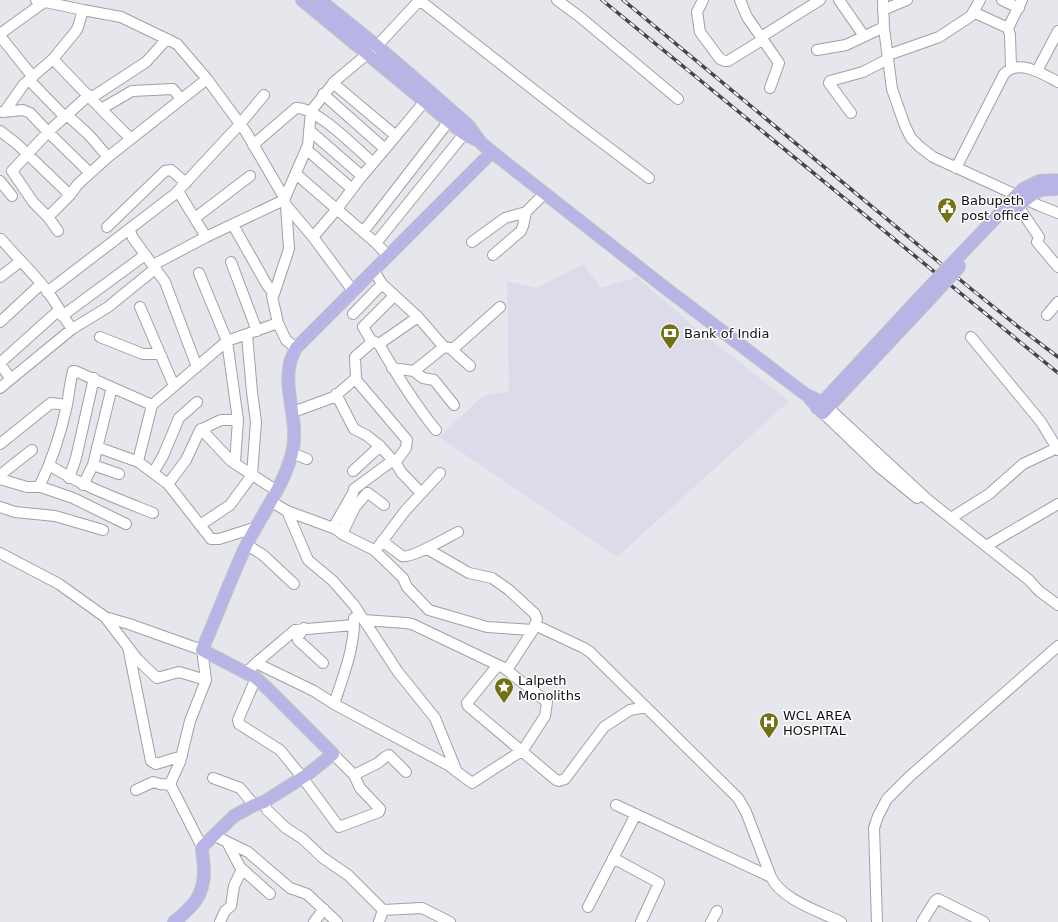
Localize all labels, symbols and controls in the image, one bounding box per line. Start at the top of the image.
place label: Babupeth post office [961,193,1029,223]
public building icon: Babupeth post office [936,196,958,224]
bank icon: Bank of India [659,322,681,350]
place label: Bank of India [684,326,769,341]
place label: Lalpeth Monoliths [518,673,581,703]
place icon: Lalpeth Monoliths [493,676,515,704]
place label: WCL AREA HOSPITAL [783,708,851,738]
hospital icon: WCL AREA HOSPITAL [758,711,780,739]

